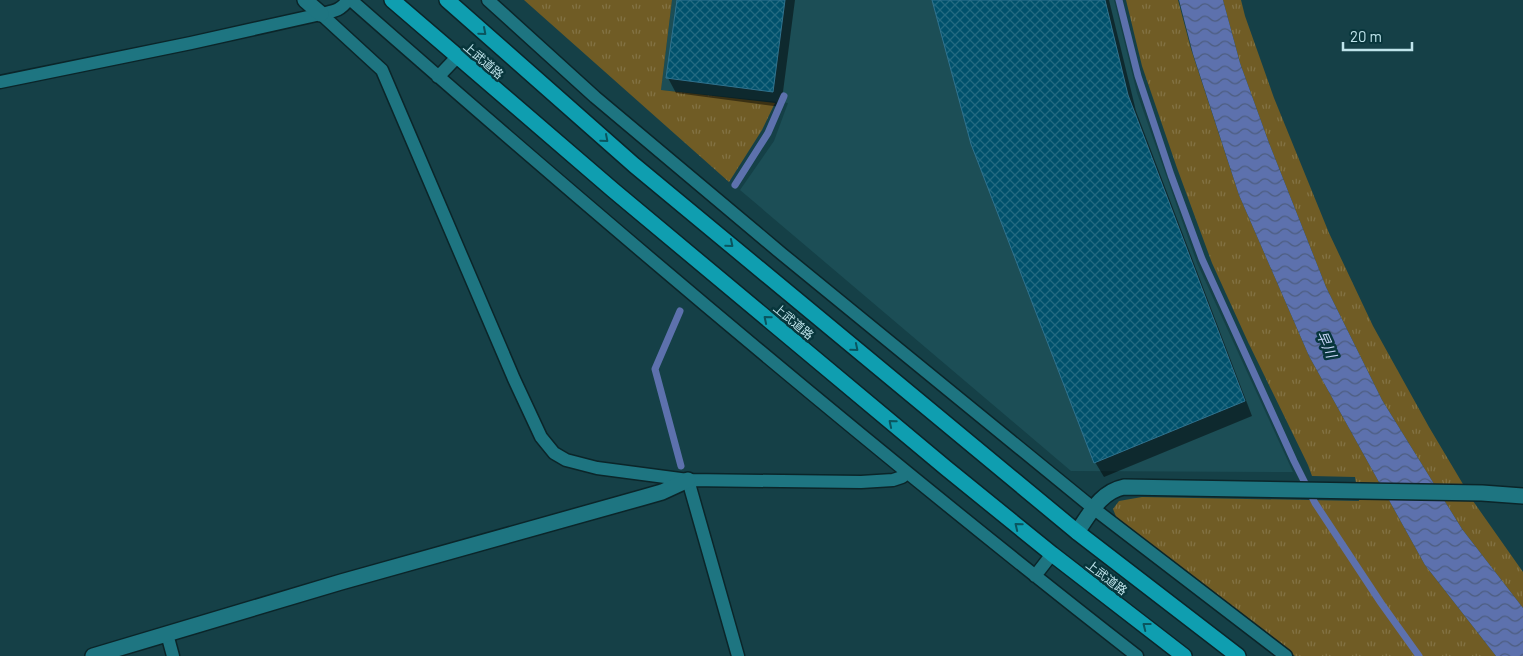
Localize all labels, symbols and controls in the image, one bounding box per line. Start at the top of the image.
scale bar [1343,20,1412,52]
one-way arrow [478,26,487,35]
text: 20 m [1350,27,1382,45]
street label: 上武道路 [461,39,507,81]
one-way arrow [600,134,609,143]
one-way arrow [724,239,733,247]
street label: 上武道路 [771,300,817,342]
one-way arrow [764,315,773,324]
water label: 早川 [1314,328,1341,362]
one-way arrow [849,342,858,350]
one-way arrow [889,419,898,428]
one-way arrow [1015,523,1024,531]
street label: 上武道路 [1084,557,1130,597]
one-way arrow [1143,624,1152,632]

